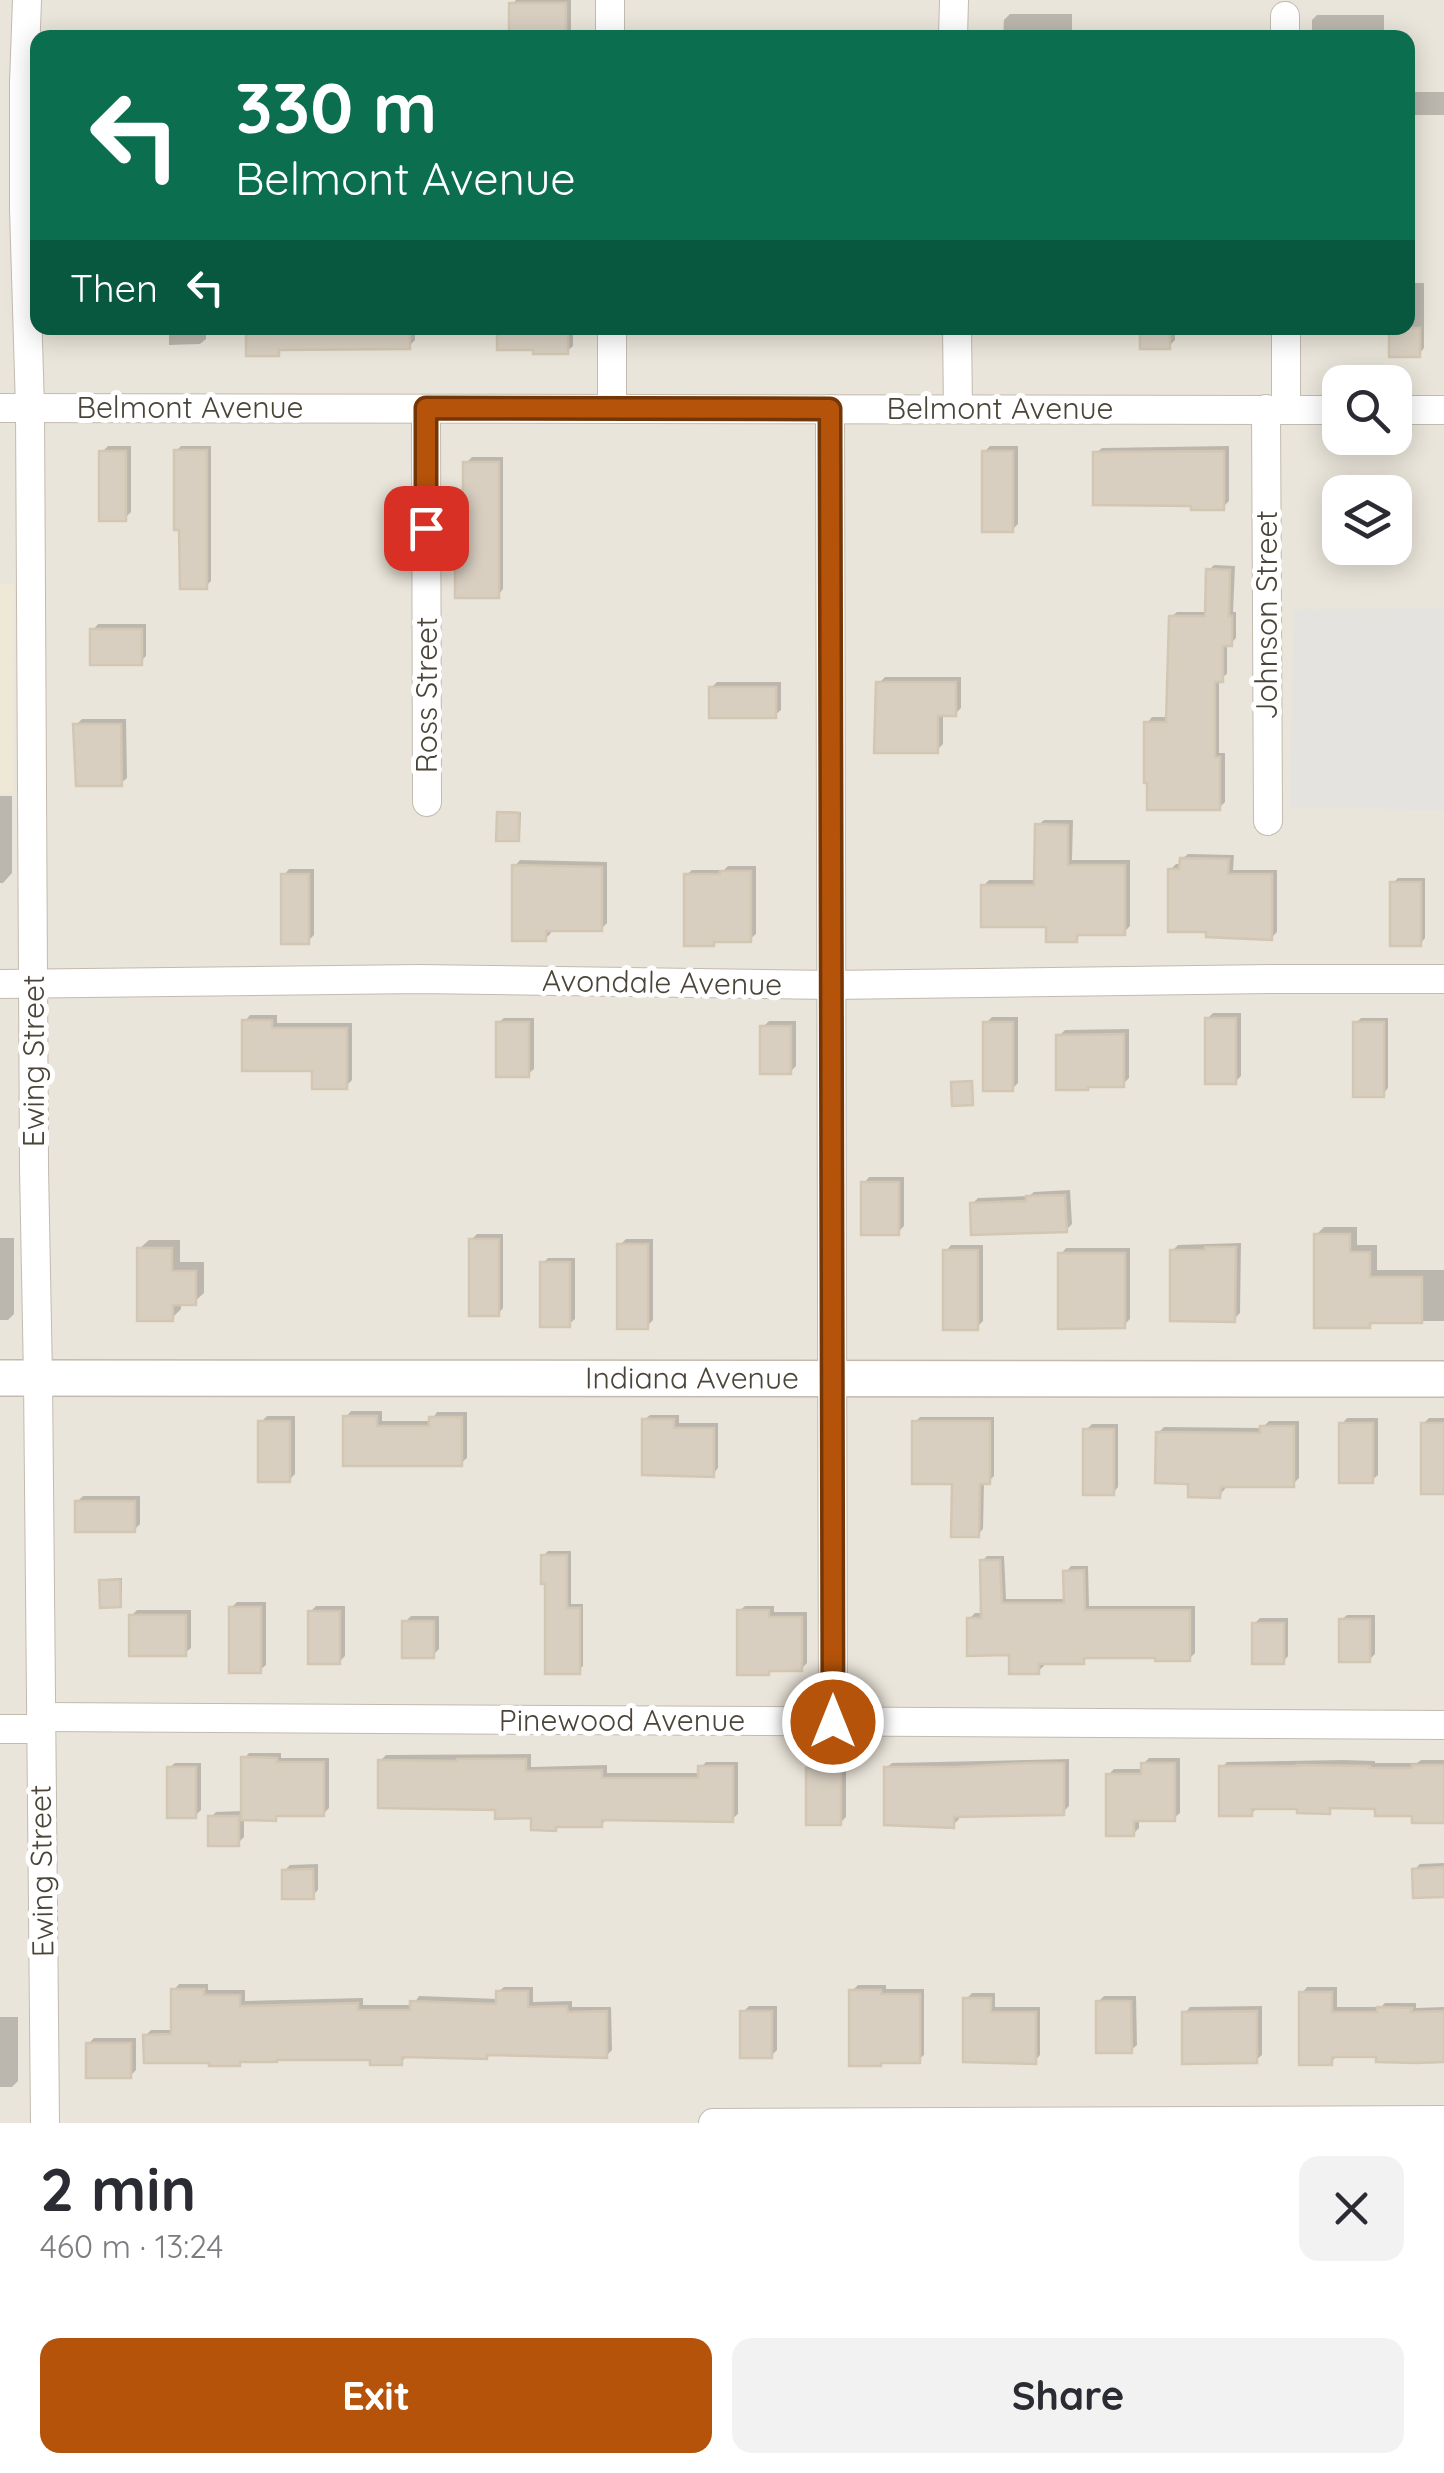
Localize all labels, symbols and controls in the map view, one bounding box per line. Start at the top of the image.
text: 330 m [235,63,437,151]
icon: left [70,70,200,200]
text: Belmont Avenue [235,150,576,206]
icon: left [178,260,233,315]
text: Then [70,264,158,312]
map controls [1322,365,1412,565]
button: search [1322,365,1412,455]
street label: Belmont Avenue [76,388,304,426]
street label: Belmont Avenue [886,389,1114,427]
button: layers [1322,475,1412,565]
pin [384,486,469,571]
icon: arrive [399,501,454,556]
street label: Johnson Street [1247,510,1285,720]
street label: Ross Street [407,617,445,773]
street label: Avondale Avenue [541,961,783,1003]
street label: Ewing Street [14,975,52,1147]
street label: Indiana Avenue [585,1358,799,1397]
position arrow [781,1670,885,1774]
street label: Pinewood Avenue [499,1701,745,1739]
street label: Ewing Street [20,1785,62,1957]
text: 2 min [40,2151,196,2226]
button: close [1299,2156,1404,2261]
text: 460 m · 13:24 [40,2226,223,2266]
button: Exit [40,2338,712,2453]
button: Share [732,2338,1404,2453]

